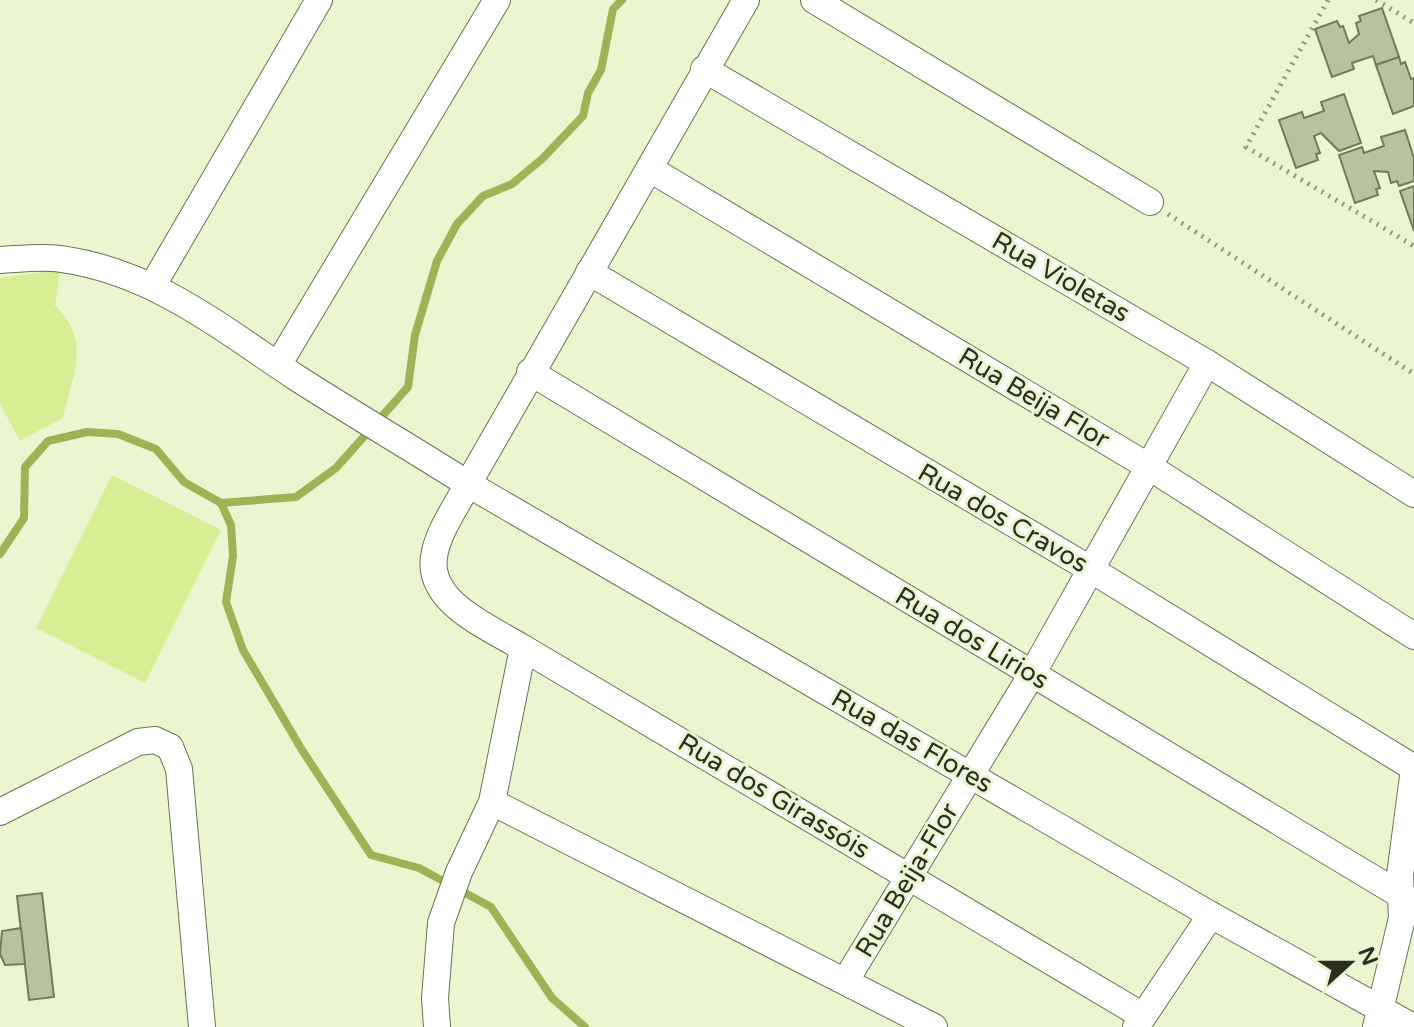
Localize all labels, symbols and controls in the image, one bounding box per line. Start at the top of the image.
street label: Rua Violetas [987,225,1135,329]
street label: Rua Beija Flor [953,341,1115,455]
street label: Rua dos Cravos [912,457,1094,579]
street label: Rua dos Lirios [890,580,1054,696]
street label: Rua das Flores [826,682,998,800]
street label: Rua dos Girassóis [673,727,875,865]
street label: Rua Beija-Flor [849,797,965,963]
north arrow [1310,923,1390,1003]
text: N [1352,943,1383,969]

